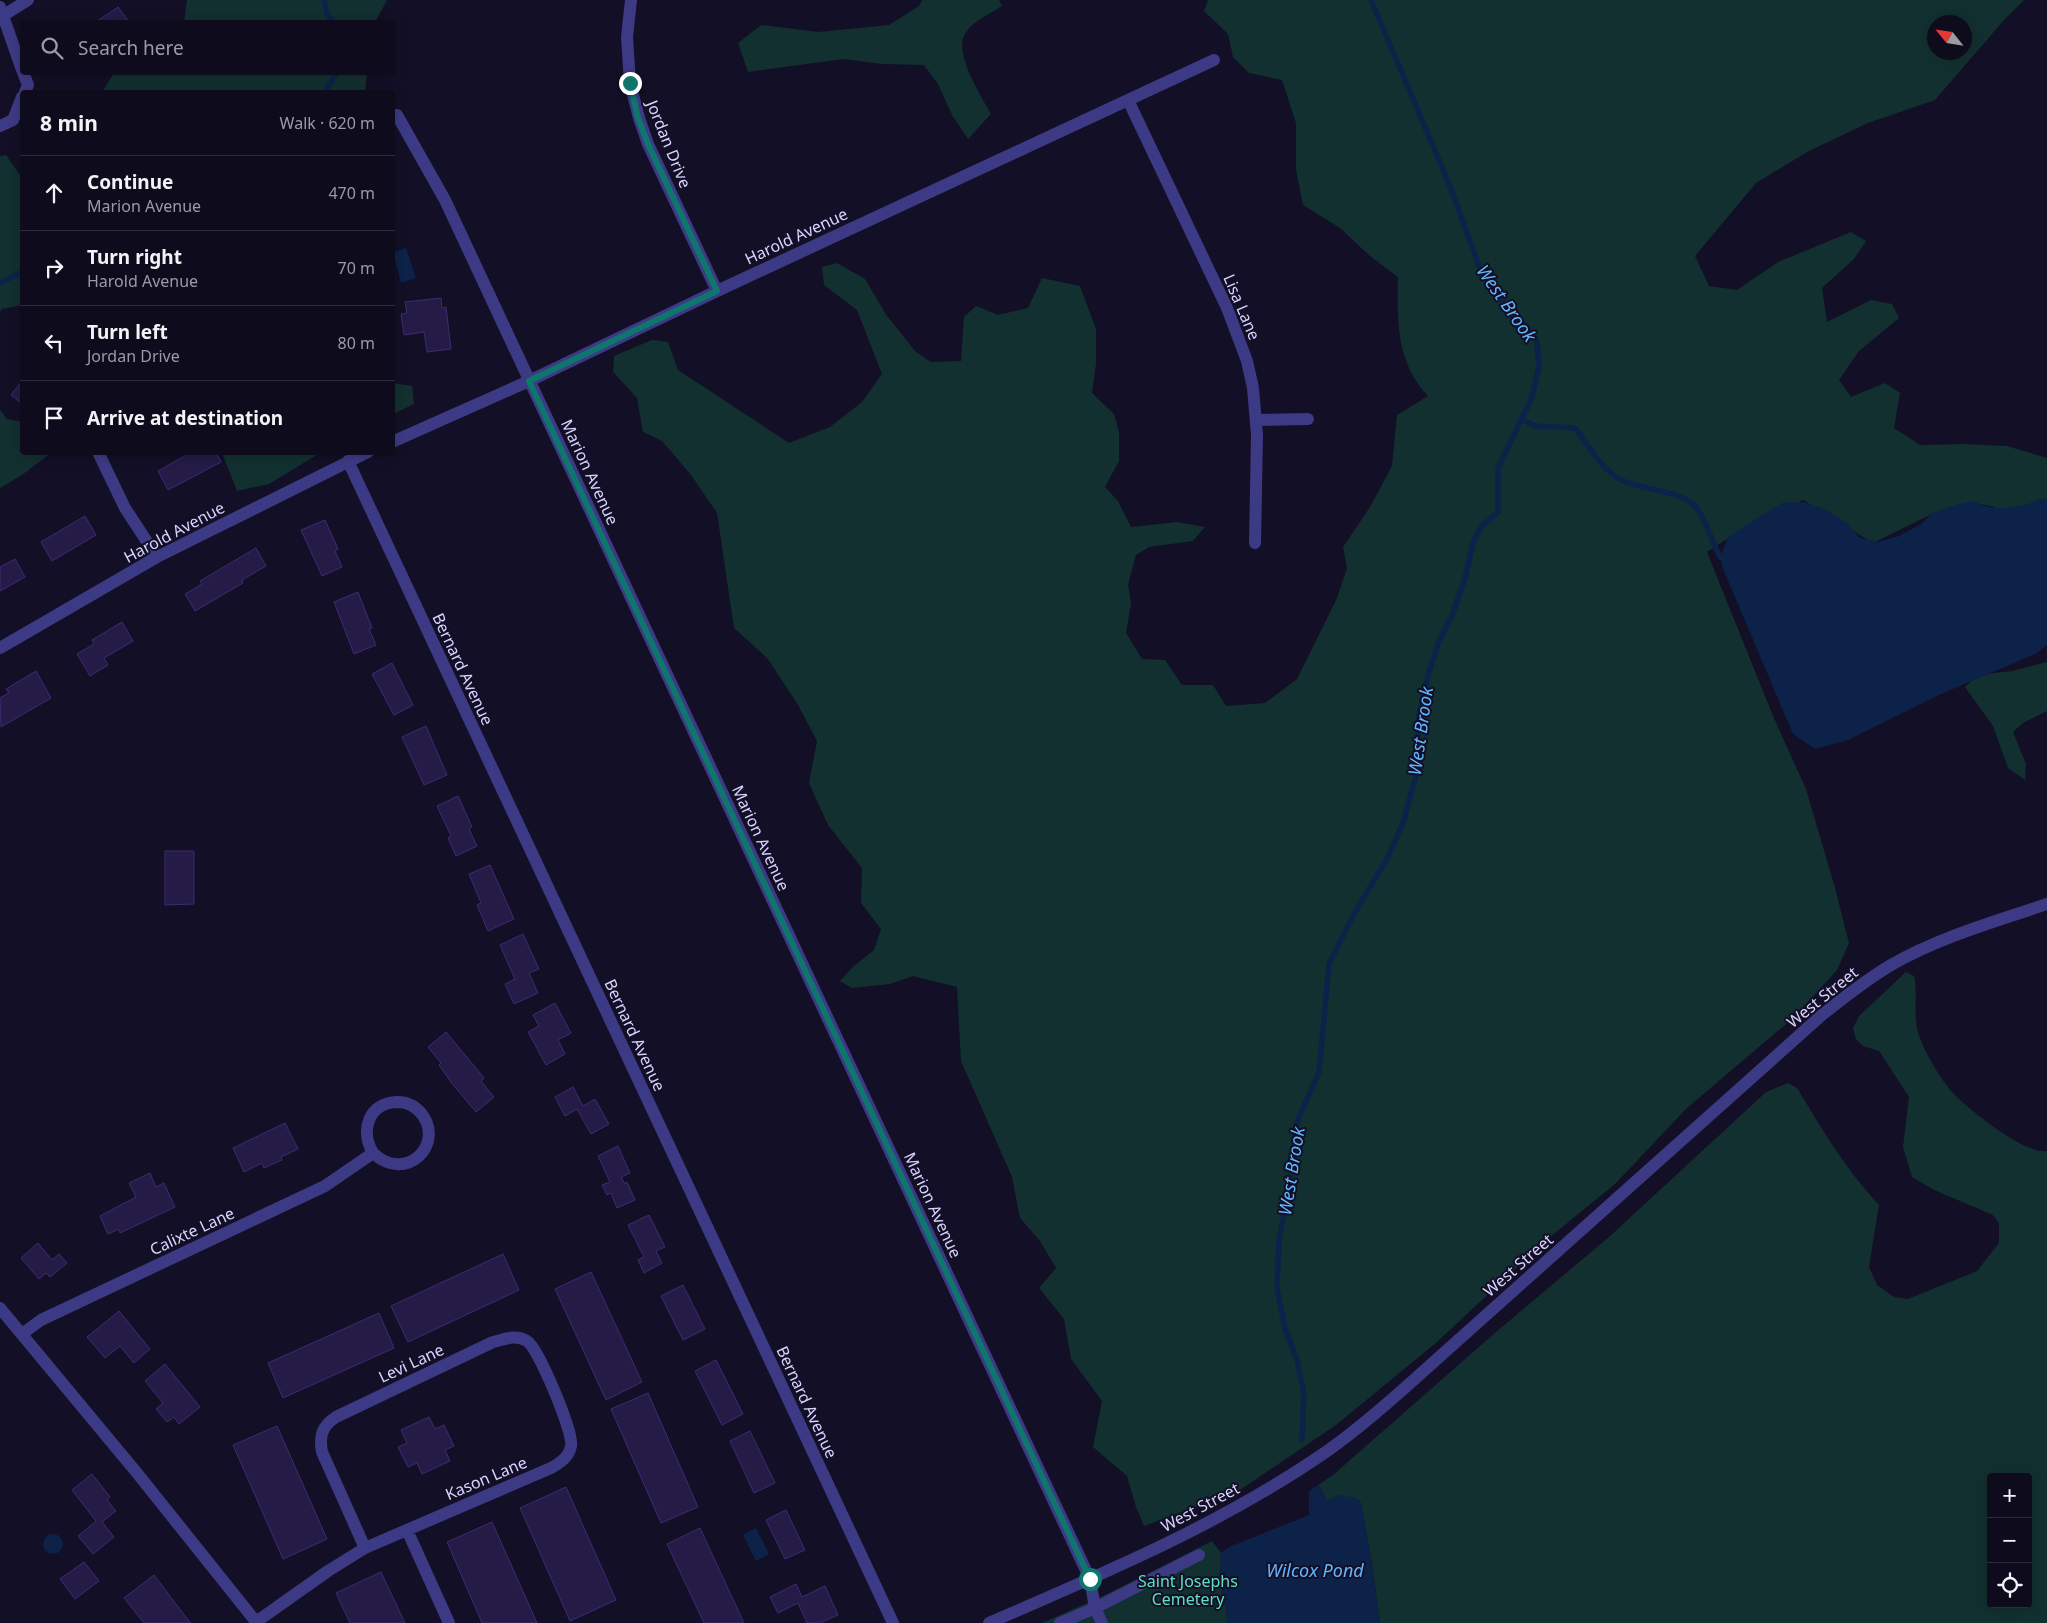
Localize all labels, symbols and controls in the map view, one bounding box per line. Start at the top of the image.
north arrow [1927,15,1972,60]
search box [20,20,395,75]
icon: search [38,34,66,62]
text: Search here [78,35,184,61]
route end [619,72,642,95]
street label: Jordan Drive [641,95,697,191]
text: 8 min [40,109,98,137]
text: Walk · 620 m [280,112,375,134]
text: Continue [87,169,173,195]
icon: ahead [40,179,68,207]
text: 470 m [328,182,375,204]
text: Marion Avenue [87,195,201,217]
street label: Harold Avenue [741,203,851,269]
text: Turn right [87,244,182,270]
icon: right [40,254,68,282]
text: 70 m [338,257,375,279]
water label: West Brook [1472,260,1543,347]
text: Harold Avenue [87,270,198,292]
street label: Lisa Lane [1218,271,1266,343]
text: Turn left [87,319,168,345]
icon: left [40,329,68,357]
text: 80 m [338,332,375,354]
text: Jordan Drive [87,345,180,367]
icon: arrive [40,404,68,432]
text: Arrive at destination [87,405,283,431]
street label: Marion Avenue [556,416,624,528]
street label: Harold Avenue [120,496,228,568]
street label: Bernard Avenue [427,609,499,729]
water label: West Brook [1402,684,1438,777]
street label: Marion Avenue [727,782,795,894]
street label: West Street [1782,961,1862,1033]
street label: Bernard Avenue [599,975,671,1095]
water label: West Brook [1272,1124,1310,1217]
street label: Marion Avenue [899,1149,967,1261]
street label: Calixte Lane [146,1202,238,1260]
street label: West Street [1478,1228,1558,1301]
street label: Levi Lane [375,1338,447,1388]
street label: Bernard Avenue [771,1342,843,1462]
street label: Kason Lane [442,1451,530,1505]
map controls [1987,1473,2032,1608]
button: + [1987,1473,2032,1518]
street label: West Street [1157,1477,1243,1537]
button: − [1987,1518,2032,1563]
water label: Wilcox Pond [1266,1558,1364,1582]
button: locate [1987,1563,2032,1608]
route start [1079,1568,1102,1591]
park label: Saint Josephs Cemetery [1138,1570,1238,1610]

